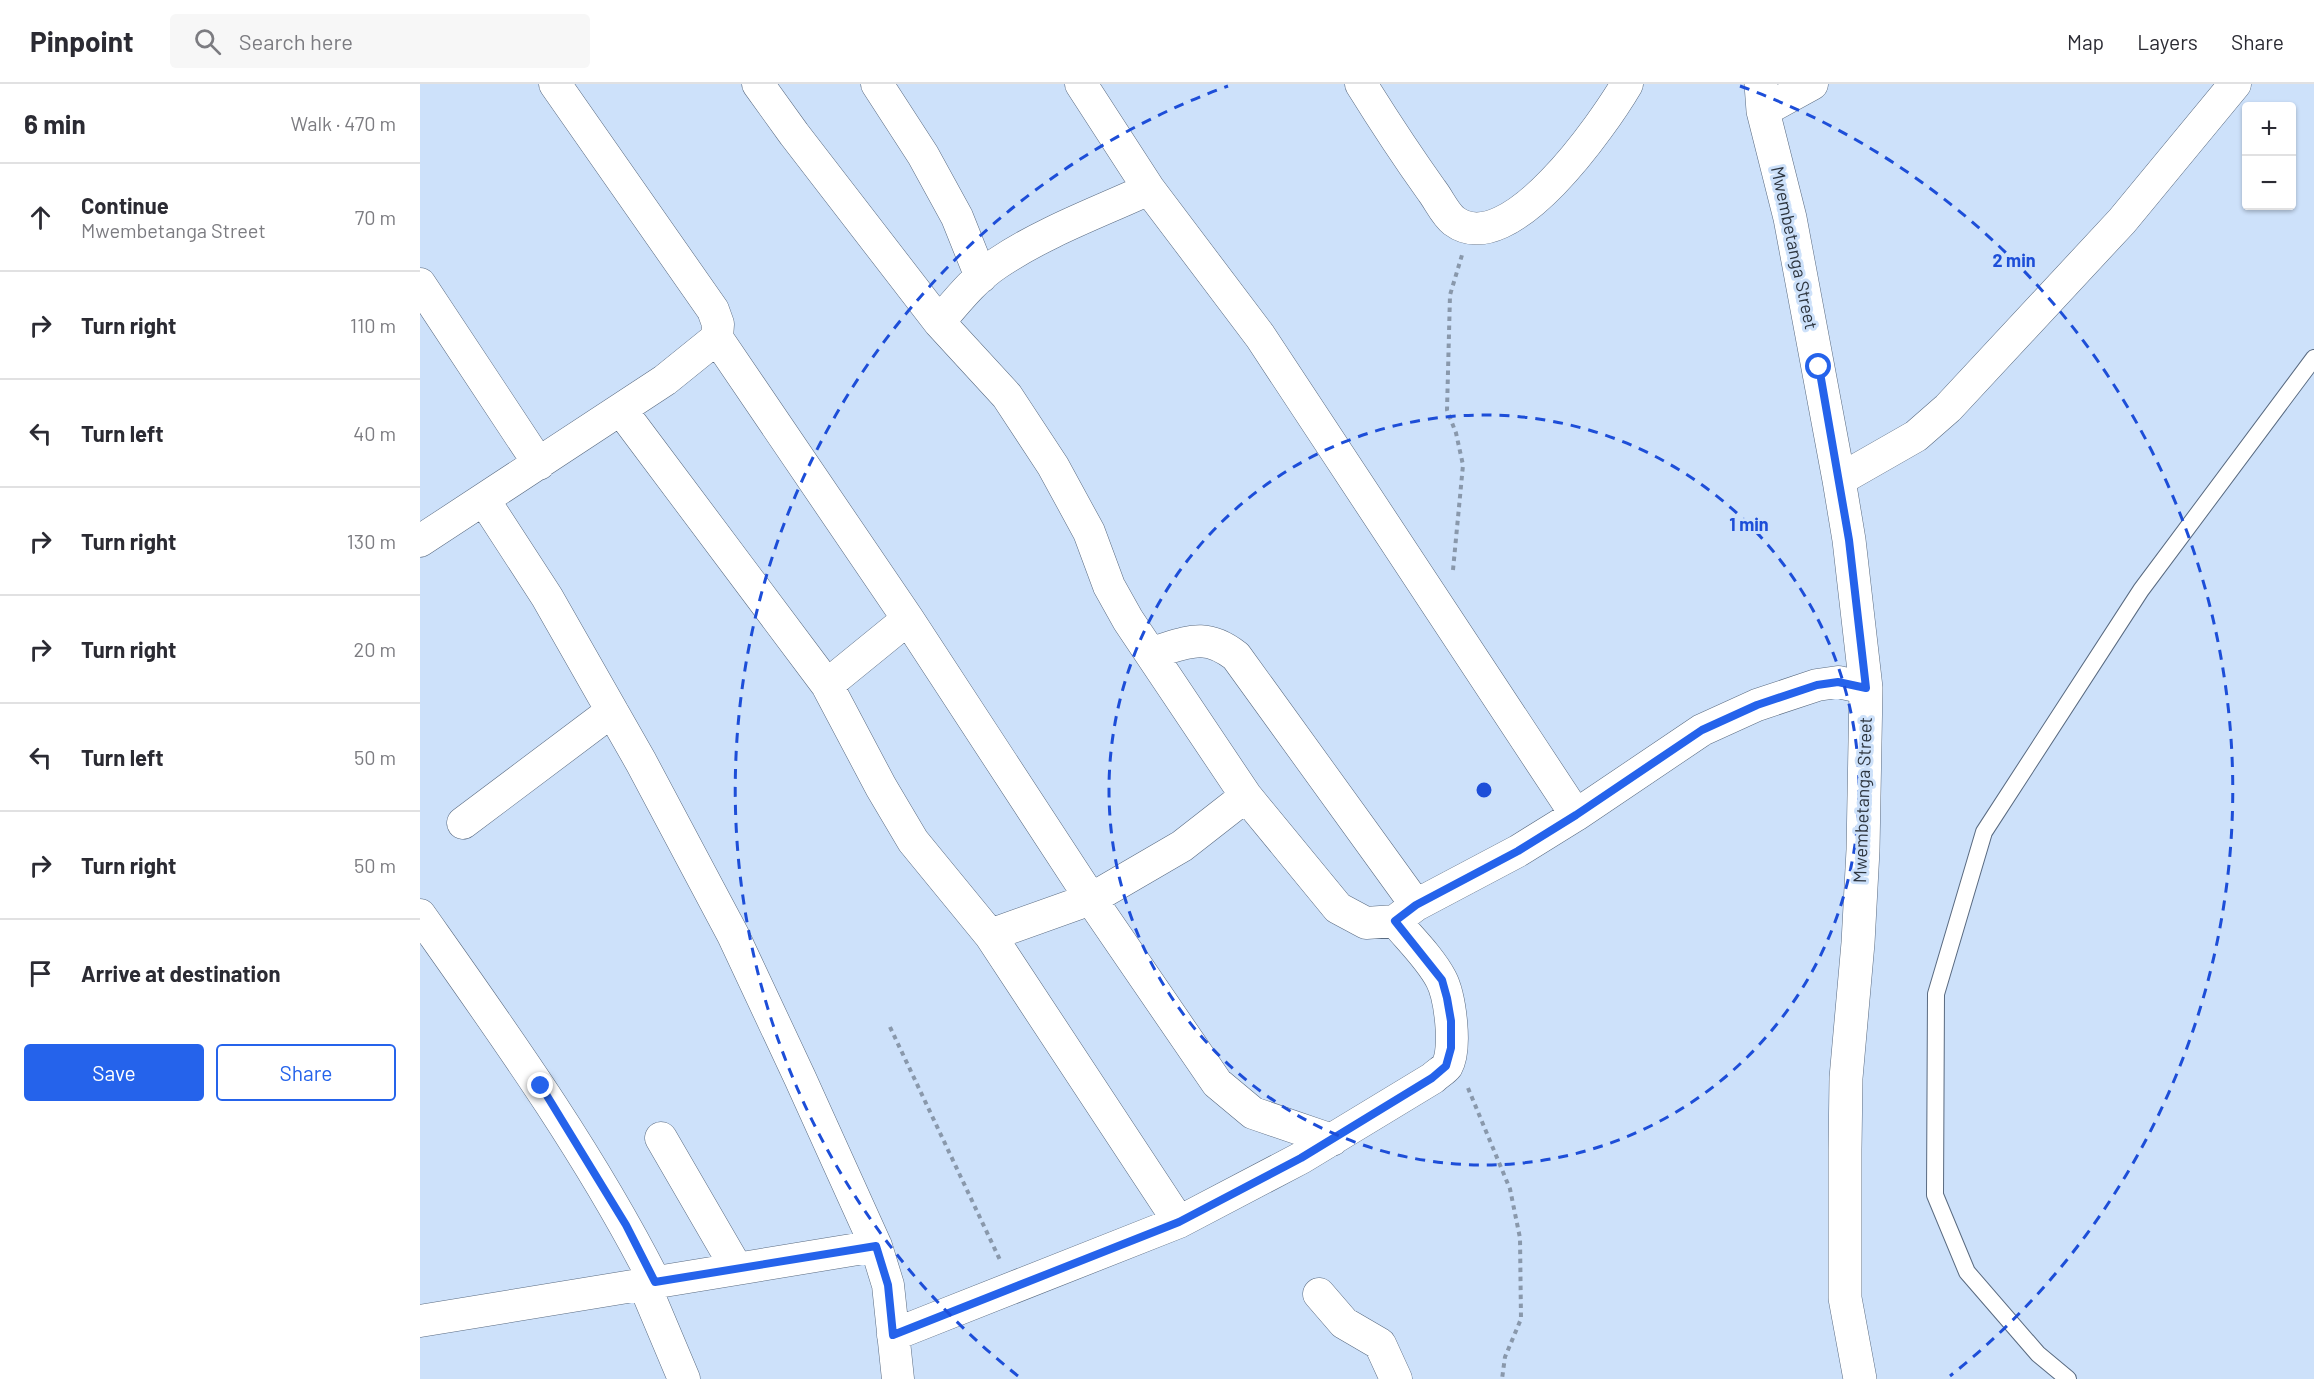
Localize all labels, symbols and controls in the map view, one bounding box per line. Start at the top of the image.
search box [170,14,590,68]
text: Pinpoint [30,24,134,58]
icon: search [191,25,224,58]
text: Search here [239,28,353,54]
text: Map [2067,29,2104,54]
text: Layers [2137,29,2198,54]
text: Share [2231,29,2284,54]
map controls [2242,102,2296,210]
button: + [2242,102,2296,156]
text: 6 min [24,108,86,139]
text: Walk · 470 m [291,111,396,135]
button: − [2242,156,2296,210]
street label: Mwembetanga Street [1767,164,1823,331]
text: Continue [81,192,169,218]
icon: ahead [24,201,57,234]
text: 70 m [355,205,396,229]
text: Mwembetanga Street [81,218,266,242]
text: 2 min [1992,249,2036,271]
icon: right [24,309,57,342]
text: Turn right [81,312,176,338]
text: 110 m [350,313,396,337]
route start [1805,353,1831,379]
icon: left [24,417,57,450]
text: Turn left [81,420,164,446]
text: 40 m [353,421,396,445]
text: 1 min [1729,513,1769,535]
icon: right [24,525,57,558]
text: Turn right [81,528,176,554]
text: 130 m [347,529,396,553]
icon: right [24,633,57,666]
text: Turn right [81,636,176,662]
text: 20 m [353,637,396,661]
street label: Mwembetanga Street [1848,717,1876,883]
icon: left [24,741,57,774]
text: Turn left [81,744,164,770]
text: 50 m [354,745,396,769]
centre of rings [1474,780,1494,800]
icon: right [24,849,57,882]
text: Turn right [81,852,176,878]
text: 50 m [354,853,396,877]
icon: arrive [24,957,57,990]
text: Arrive at destination [81,960,280,986]
button: Save [24,1044,204,1101]
button: Share [216,1044,396,1101]
route end [527,1072,553,1098]

